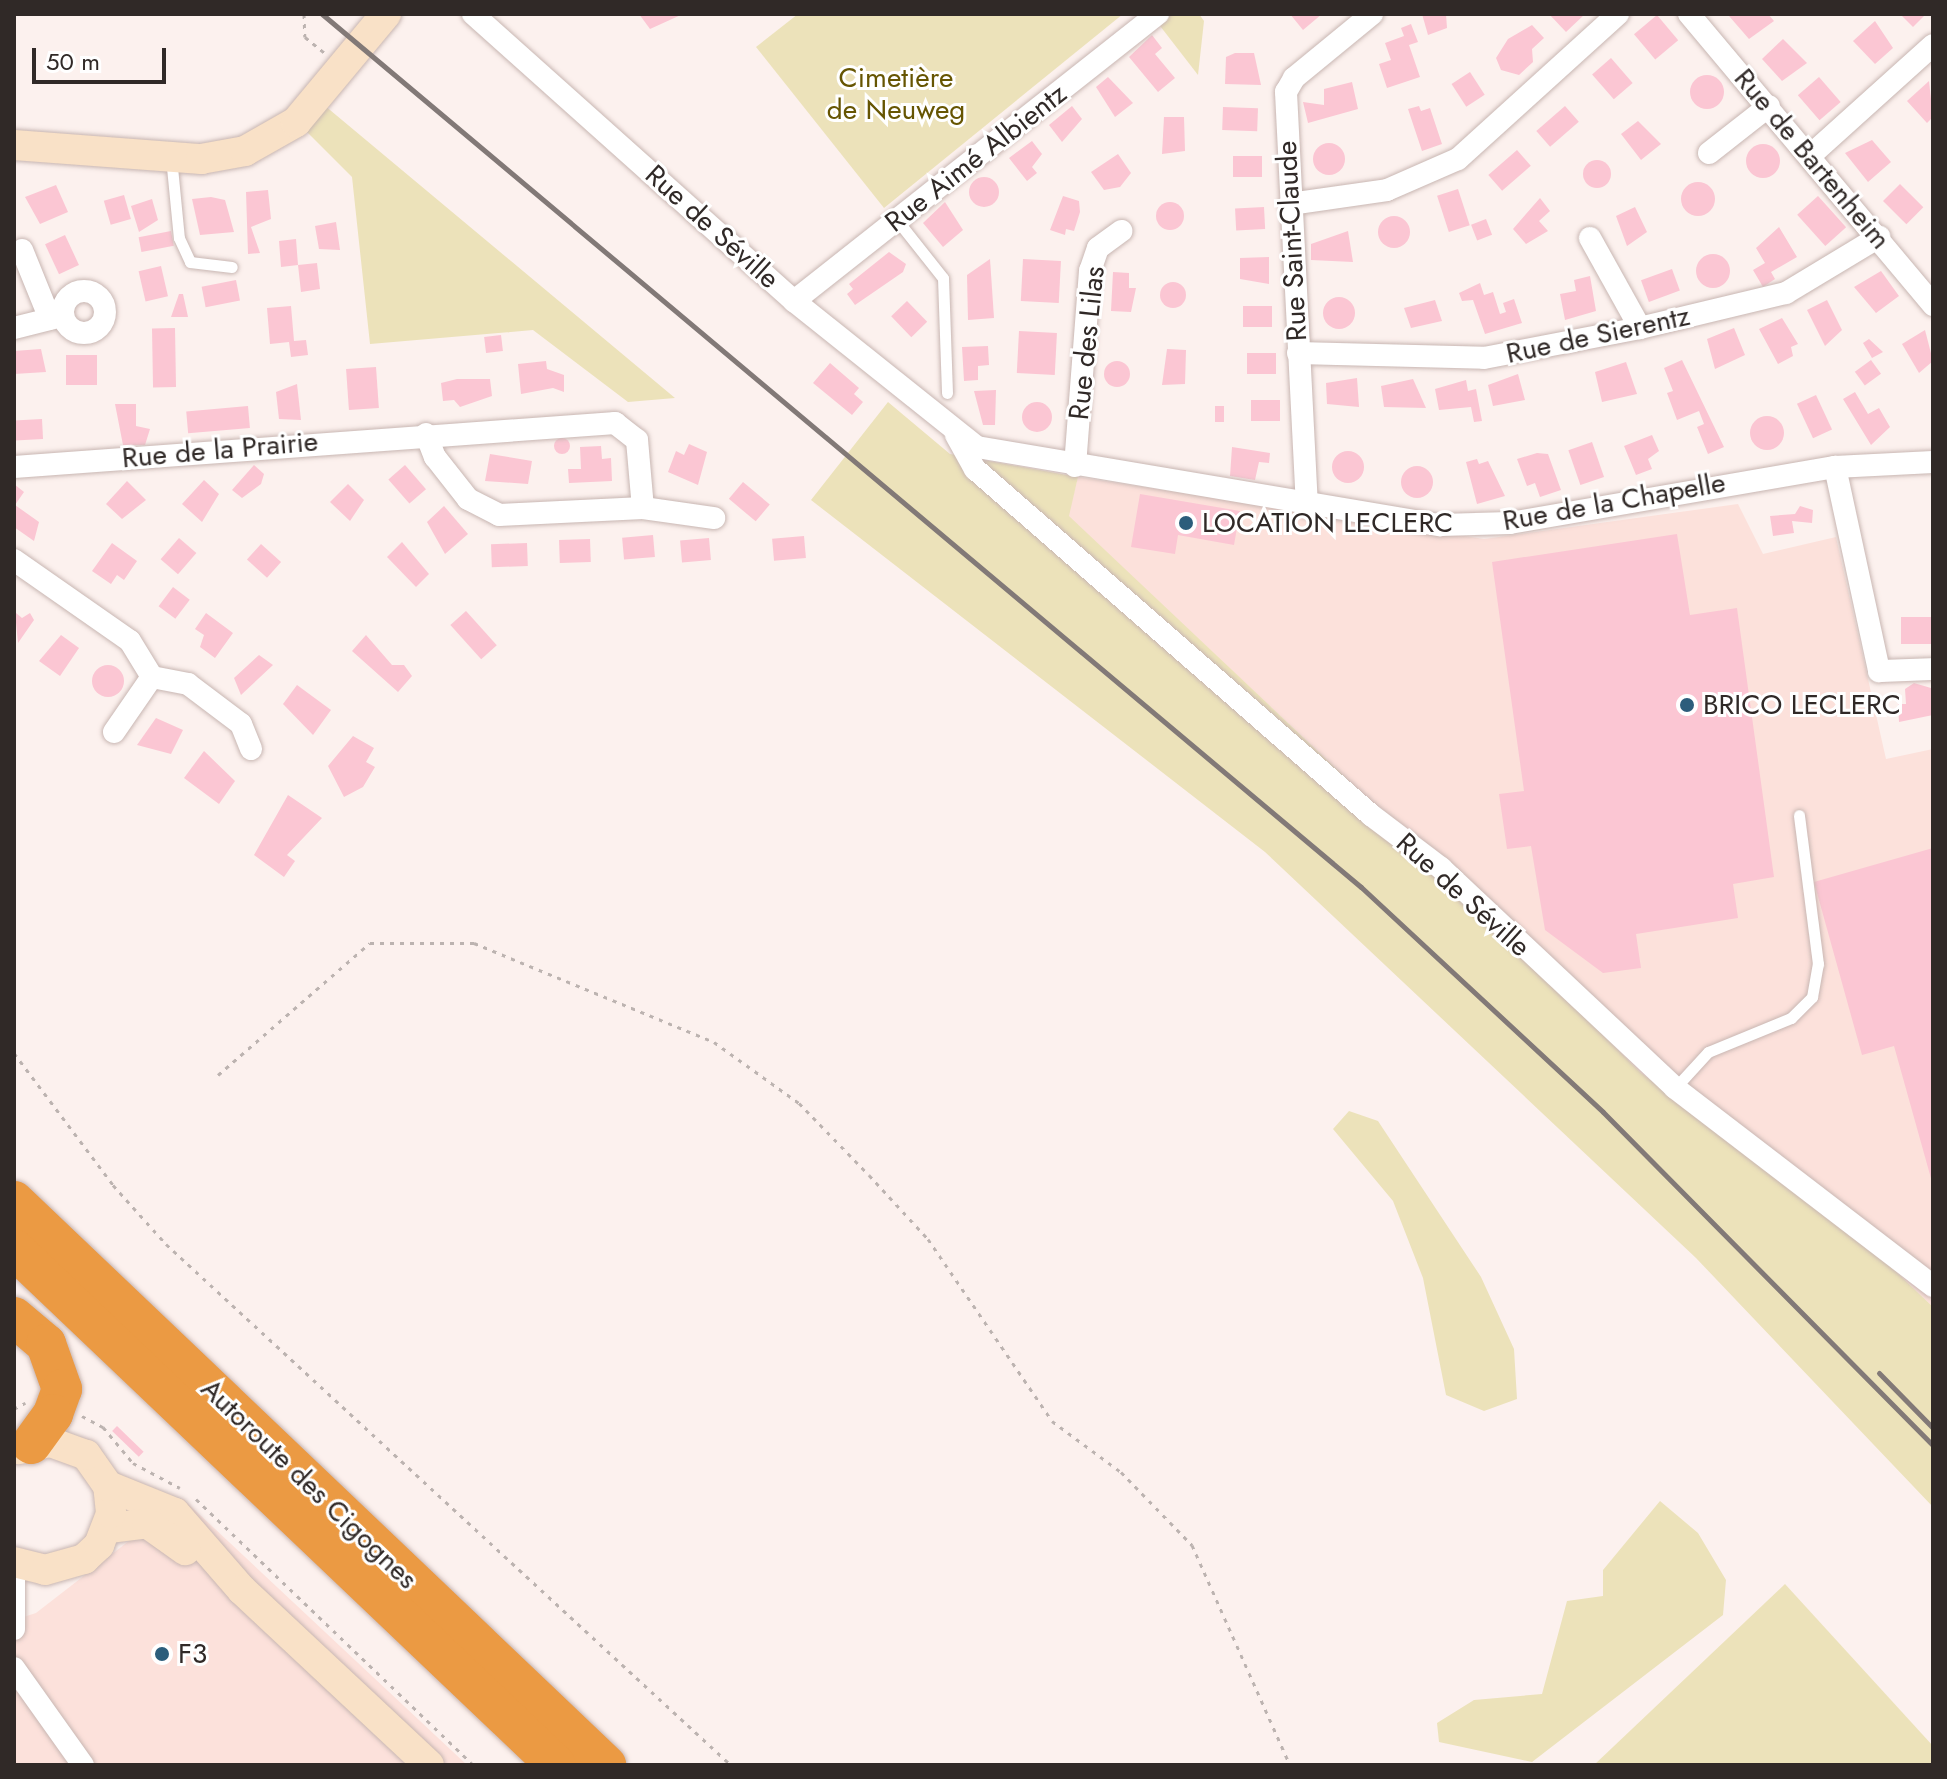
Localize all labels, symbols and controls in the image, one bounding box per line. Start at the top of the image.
scale bar [36,32,170,82]
text: 50 m [46,44,100,79]
park label: Cimetière de Neuweg [827,61,965,127]
street label: Rue de Bartenheim [1727,62,1897,256]
street label: Rue Aimé Albientz [879,77,1073,239]
street label: Rue Saint-Claude [1270,140,1314,342]
street label: Rue de Séville [638,158,786,296]
street label: Rue des Lilas [1062,264,1112,422]
street label: Rue de Sierentz [1503,299,1693,371]
street label: Rue de la Prairie [121,425,319,475]
street label: Rue de la Chapelle [1500,466,1728,538]
place label: LOCATION LECLERC [1202,506,1453,540]
marker: LOCATION LECLERC [1177,514,1195,532]
place label: BRICO LECLERC [1703,688,1901,722]
marker: BRICO LECLERC [1678,696,1696,714]
street label: Rue de Séville [1389,826,1537,964]
street label: Autoroute des Cigognes [194,1372,424,1596]
place label: F3 [178,1637,207,1671]
marker: F3 [153,1645,171,1663]

